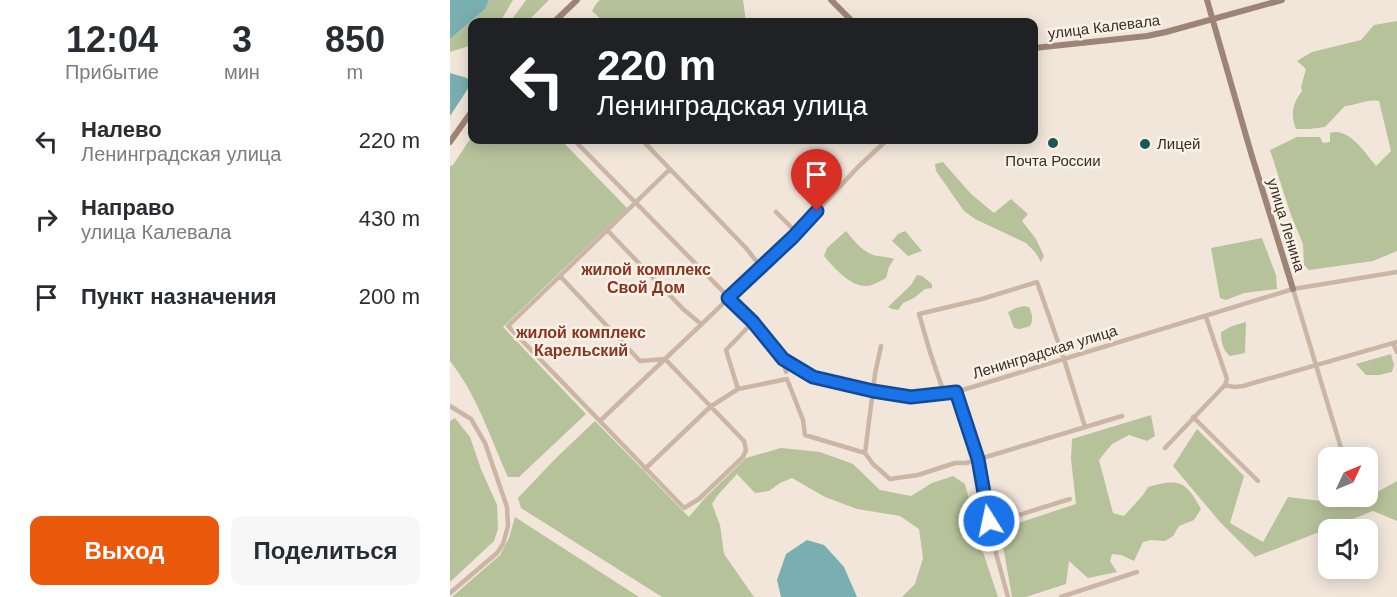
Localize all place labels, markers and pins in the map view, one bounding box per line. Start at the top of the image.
place label: Лицей [1157,135,1200,152]
marker: Почта России [1046,136,1060,150]
marker: Лицей [1138,137,1152,151]
pin [791,149,842,211]
place label: Почта России [1005,152,1101,169]

